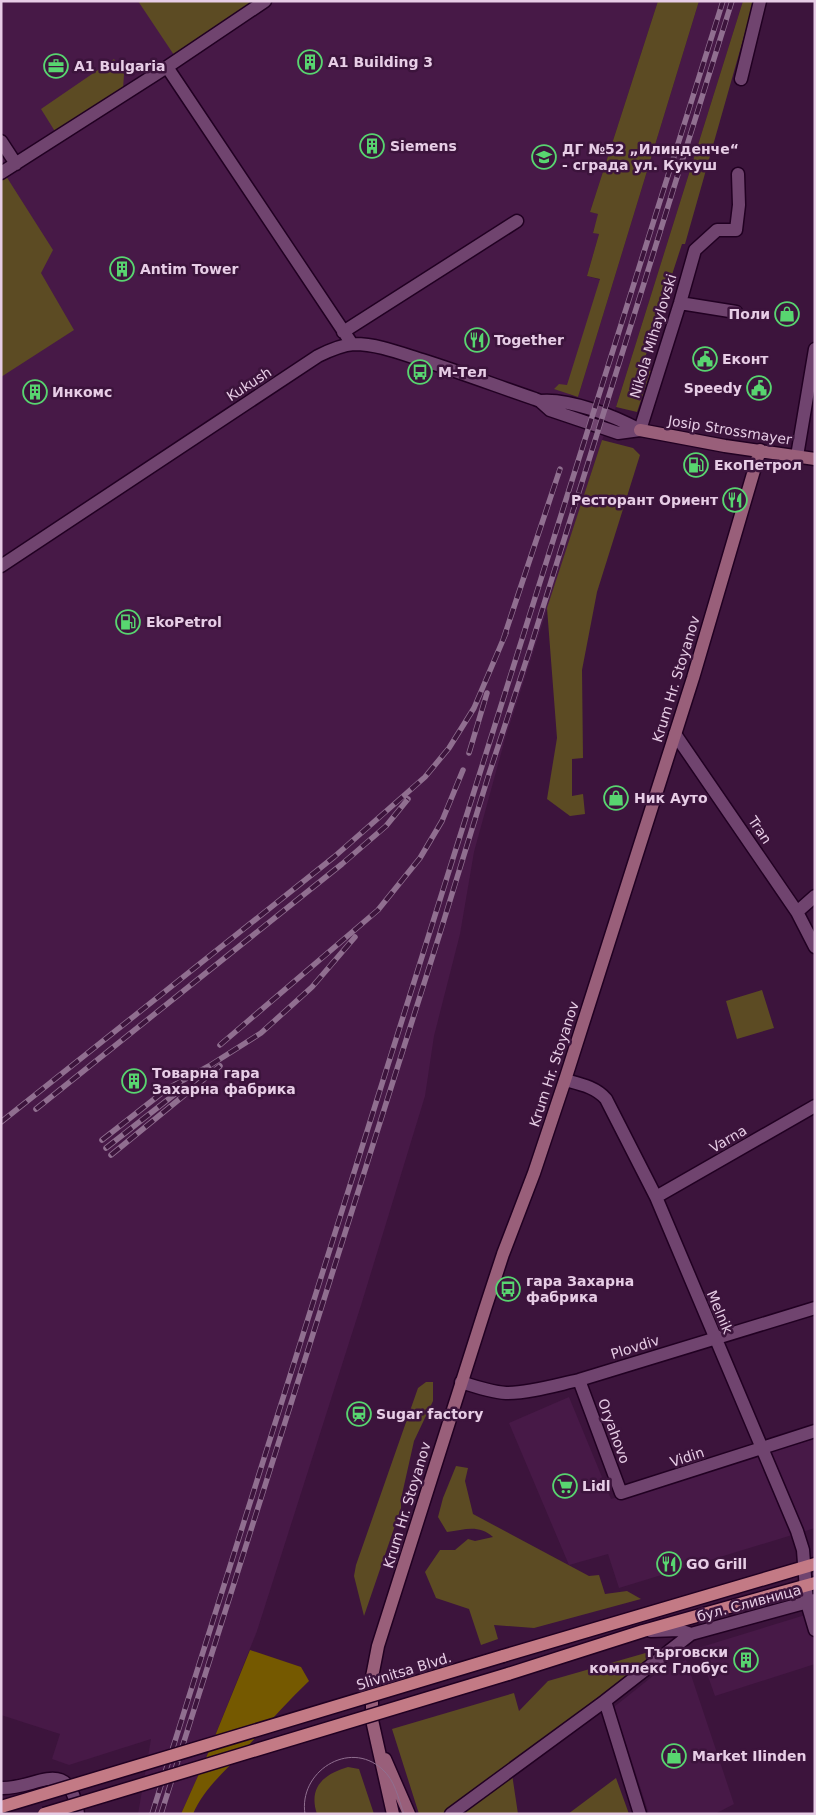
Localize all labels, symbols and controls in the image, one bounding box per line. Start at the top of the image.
building icon: A1 Building 3 [297,49,323,75]
office icon: A1 Bulgaria [43,53,69,79]
place label: A1 Building 3 [328,54,433,70]
place label: A1 Bulgaria [74,58,166,74]
building icon: Siemens [359,133,385,159]
place label: Siemens [390,138,457,154]
place label: ДГ №52 „Илинденче“ - сграда ул. Кукуш [562,141,739,173]
school or university icon: ДГ №52 „Илинденче“ - сграда ул. Кукуш [531,144,557,170]
building icon: Antim Tower [109,256,135,282]
place label: Antim Tower [140,261,238,277]
street label: Nikola Mihaylovski [626,272,680,400]
shop icon: Поли [774,301,800,327]
place label: Поли [729,306,770,322]
restaurant icon: Together [464,327,490,353]
place label: Together [494,332,564,348]
public building icon: Еконт [692,346,718,372]
place label: Еконт [722,351,769,367]
bus stop icon: М-Тел [407,359,433,385]
street label: Kukush [224,364,274,404]
place label: М-Тел [438,364,487,380]
public building icon: Speedy [746,375,772,401]
building icon: Инкомс [22,379,48,405]
place label: Speedy [684,380,742,396]
place label: Инкомс [52,384,112,400]
street label: Josip Strossmayer [666,412,793,448]
fuel station icon: ЕкоПетрол [683,452,709,478]
place label: ЕкоПетрол [714,457,802,473]
restaurant icon: Ресторант Ориент [722,487,748,513]
place label: Ресторант Ориент [571,492,719,508]
fuel station icon: EkoPetrol [115,609,141,635]
place label: EkoPetrol [146,614,222,630]
street label: Krum Hr. Stoyanov [649,614,703,744]
shop icon: Ник Ауто [603,785,629,811]
place label: Ник Ауто [634,790,708,806]
street label: Tran [745,812,775,847]
street label: Krum Hr. Stoyanov [526,999,582,1129]
place label: Товарна гара Захарна фабрика [152,1065,296,1097]
building icon: Товарна гара Захарна фабрика [121,1068,147,1094]
street label: Varna [707,1122,749,1156]
place label: гара Захарна фабрика [526,1273,634,1305]
bus stop icon: гара Захарна фабрика [495,1276,521,1302]
street label: Melnik [704,1288,737,1337]
street label: Plovdiv [609,1332,661,1362]
street label: Oryahovo [595,1396,633,1466]
station icon: Sugar factory [346,1401,372,1427]
place label: Sugar factory [376,1406,483,1422]
street label: Krum Hr. Stoyanov [380,1440,434,1570]
street label: Vidin [668,1444,706,1470]
supermarket icon: Lidl [552,1473,578,1499]
place label: Lidl [582,1478,611,1494]
restaurant icon: GO Grill [656,1551,682,1577]
place label: GO Grill [686,1556,747,1572]
street label: бул. Сливница [695,1581,803,1625]
place label: Търговски комплекс Глобус [589,1644,728,1676]
building icon: Търговски комплекс Глобус [733,1647,759,1673]
street label: Slivnitsa Blvd. [354,1649,454,1693]
shop icon: Market Ilinden [661,1743,687,1769]
place label: Market Ilinden [692,1748,807,1764]

